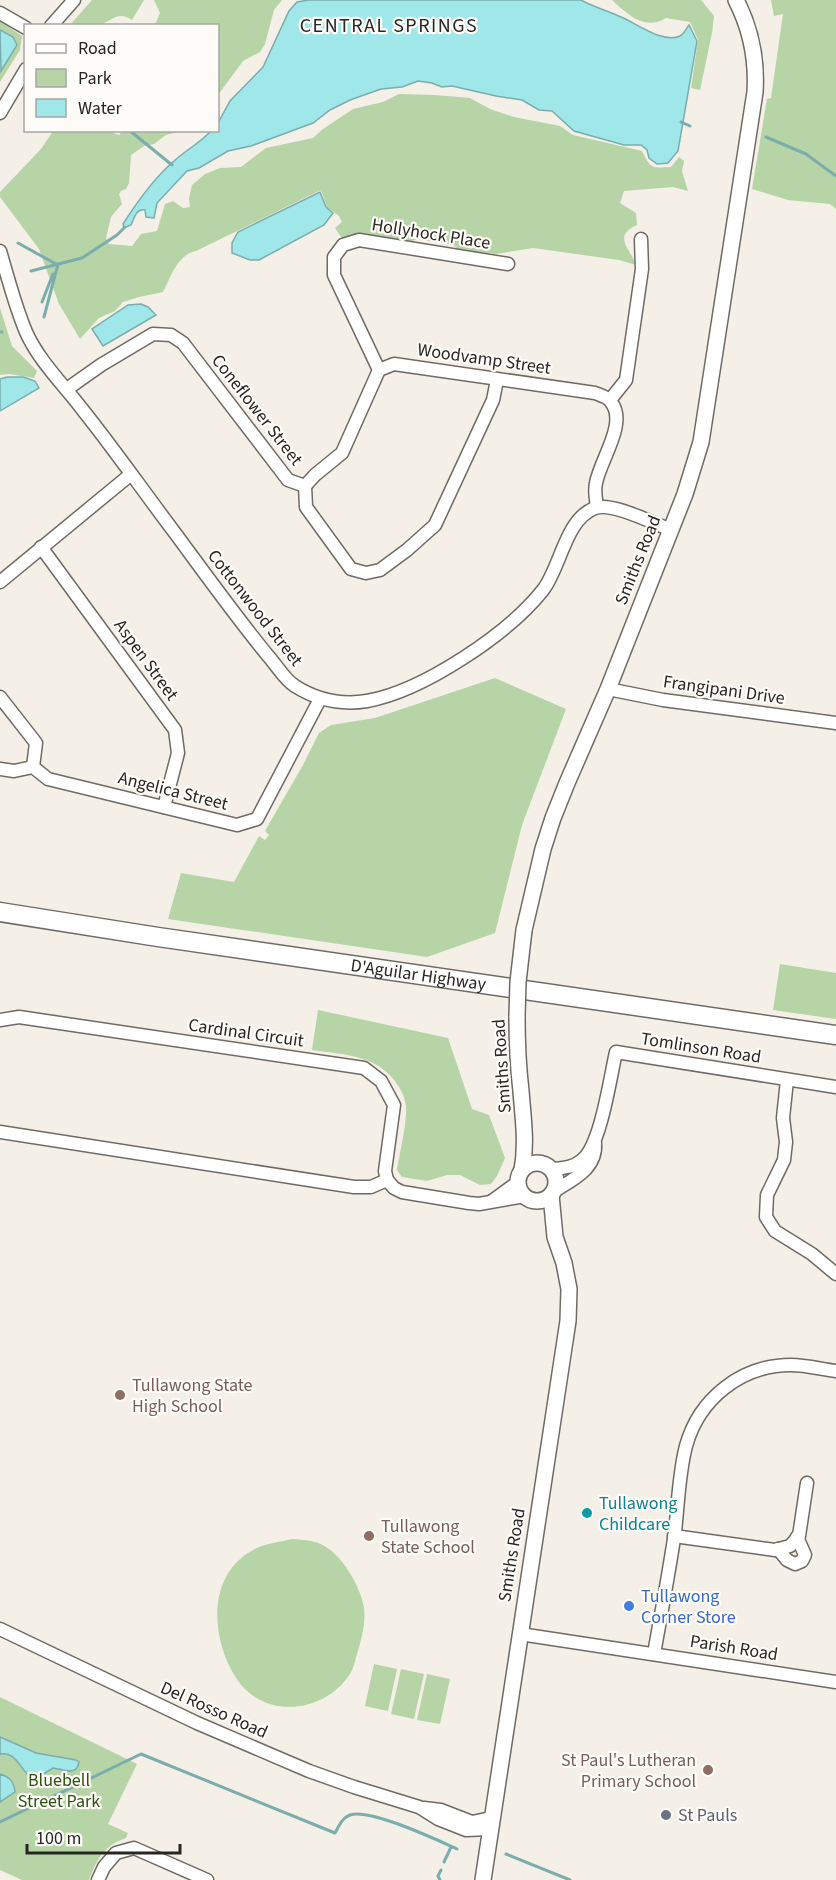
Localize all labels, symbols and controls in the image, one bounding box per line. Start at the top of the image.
district label: CENTRAL SPRINGS [300,12,478,40]
legend [24,24,219,132]
text: Road [78,36,117,61]
text: Park [78,66,112,91]
text: Water [78,96,122,121]
street label: Hollyhock Place [370,212,492,256]
street label: Woodvamp Street [416,337,552,381]
street label: Coneflower Street [206,349,308,471]
street label: Smiths Road [609,511,667,609]
street label: Cottonwood Street [201,544,309,672]
street label: Aspen Street [108,614,184,706]
street label: Frangipani Drive [662,669,786,711]
street label: Angelica Street [116,765,230,817]
street label: D'Aguilar Highway [349,952,488,997]
street label: Cardinal Circuit [187,1013,305,1053]
street label: Smiths Road [486,1018,518,1114]
street label: Tomlinson Road [639,1026,763,1070]
place label: Tullawong State High School [132,1373,253,1419]
marker: Tullawong State High School [113,1388,127,1402]
place label: Tullawong Childcare [599,1491,677,1537]
street label: Smiths Road [492,1506,532,1604]
marker: Tullawong Childcare [580,1506,594,1520]
place label: Tullawong State School [381,1514,475,1560]
marker: Tullawong State School [362,1529,376,1543]
place label: Tullawong Corner Store [641,1584,736,1630]
marker: Tullawong Corner Store [622,1599,636,1613]
street label: Parish Road [688,1629,780,1667]
street label: Del Rosso Road [156,1675,272,1745]
place label: St Paul's Lutheran Primary School [561,1748,696,1794]
marker: St Paul's Lutheran Primary School [701,1763,715,1777]
park label: Bluebell Street Park [18,1768,100,1814]
place label: St Pauls [678,1803,737,1828]
marker: St Pauls [659,1808,673,1822]
scale bar [27,1817,180,1855]
text: 100 m [36,1826,81,1851]

